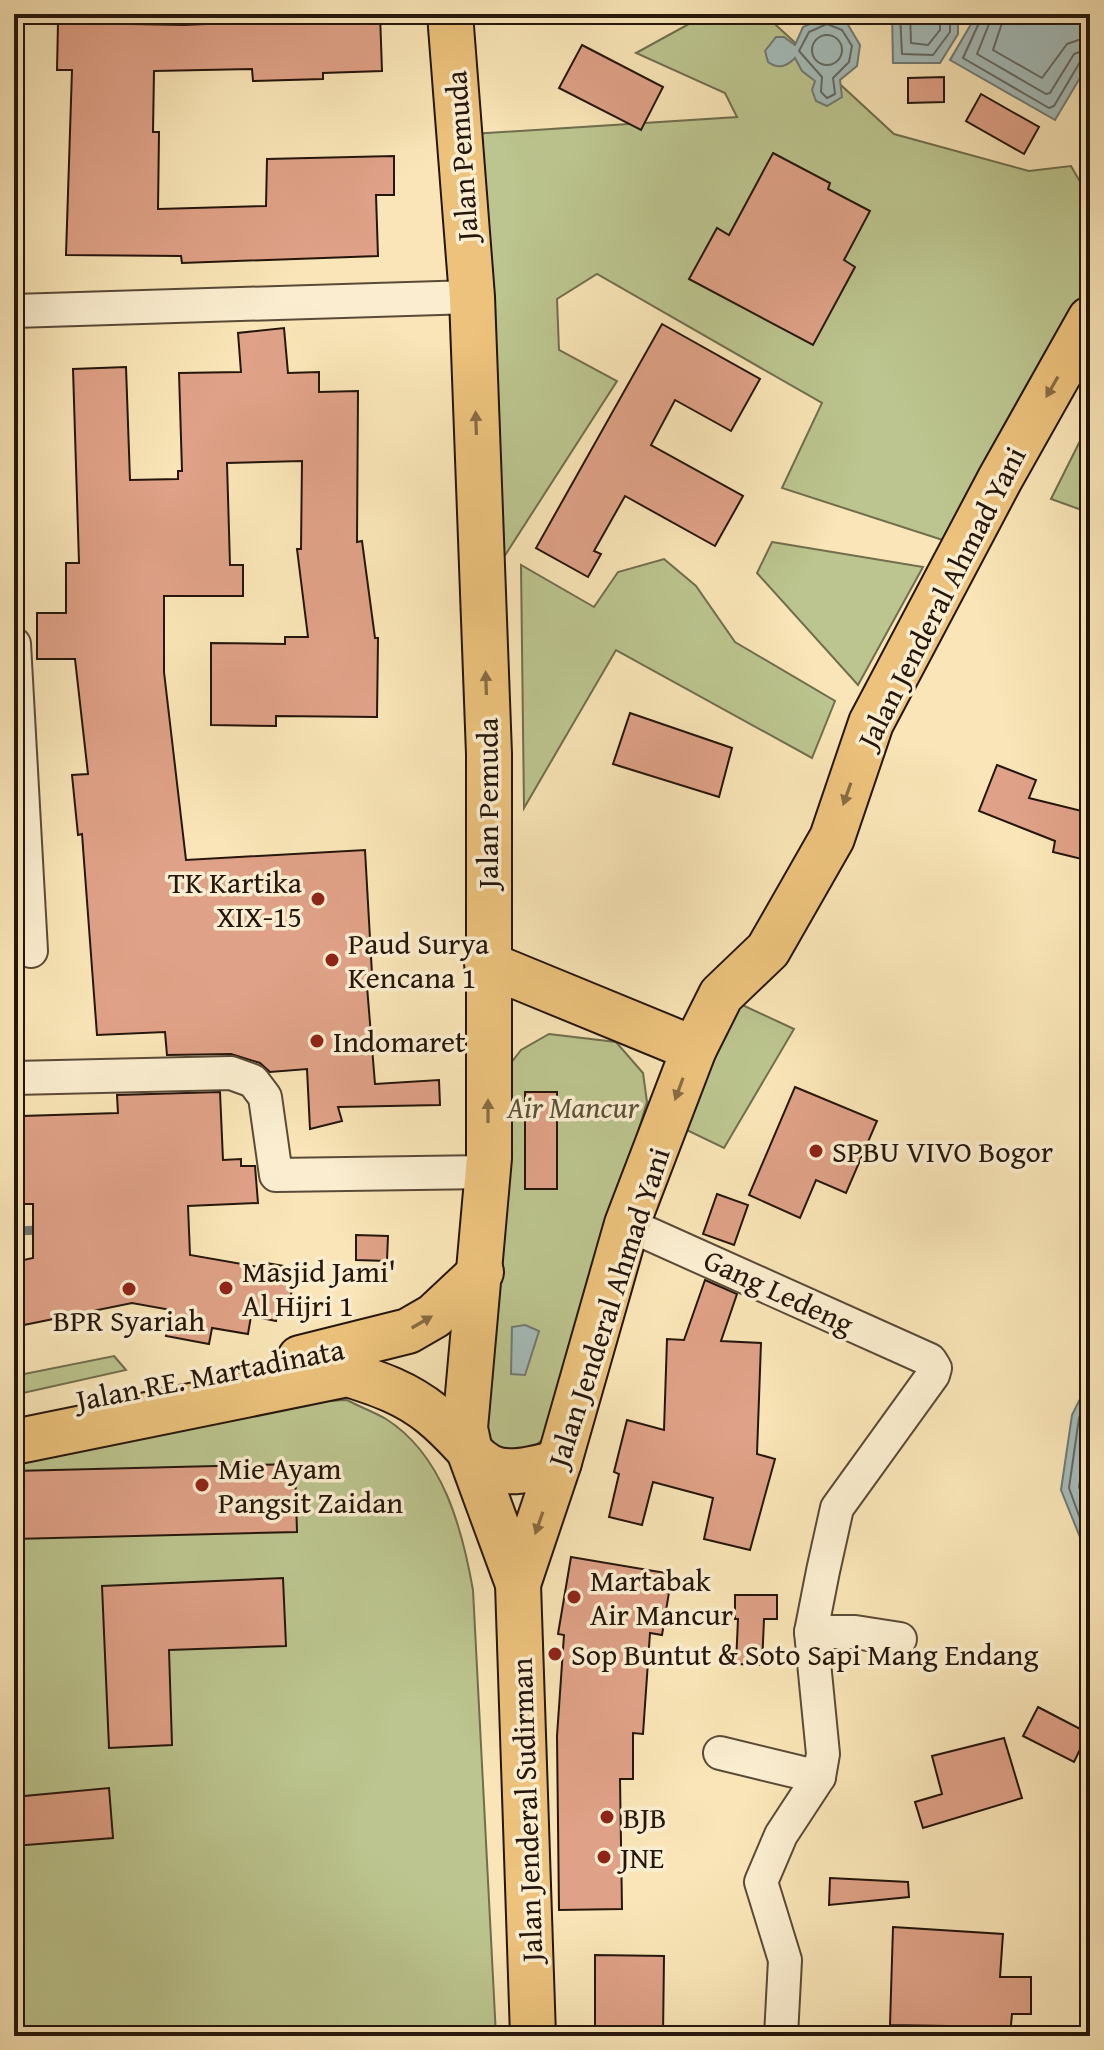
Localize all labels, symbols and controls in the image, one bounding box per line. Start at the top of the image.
street label: Jalan Pemuda [433,69,489,247]
one-way arrow [1045,376,1059,398]
one-way arrow [470,410,483,435]
street label: Jalan Jenderal Ahmad Yani [844,438,1036,759]
one-way arrow [480,670,493,695]
street label: Jalan Pemuda [465,718,509,892]
one-way arrow [840,782,852,806]
place label: TK Kartika XIX-15 [168,860,302,938]
marker: TK Kartika XIX-15 [309,890,327,908]
place label: Paud Surya Kencana 1 [348,921,489,999]
marker: Paud Surya Kencana 1 [323,951,341,969]
place label: Indomaret [333,1019,466,1063]
marker: Indomaret [308,1032,326,1050]
one-way arrow [672,1078,685,1102]
park label: Air Mancur [506,1085,640,1129]
one-way arrow [482,1098,494,1123]
place label: SPBU VIVO Bogor [832,1129,1053,1173]
street label: Jalan Jenderal Ahmad Yani [534,1142,680,1476]
marker: SPBU VIVO Bogor [807,1142,825,1160]
street label: Gang Ledeng [697,1237,861,1345]
place label: Masjid Jami' Al Hijri 1 [242,1249,396,1327]
marker: Masjid Jami' Al Hijri 1 [217,1279,235,1297]
marker: BPR Syariah [120,1280,138,1298]
place label: BPR Syariah [53,1298,205,1342]
one-way arrow [411,1315,433,1329]
street label: Jalan RE. Martadinata [68,1326,348,1422]
place label: Mie Ayam Pangsit Zaidan [218,1446,403,1524]
marker: Mie Ayam Pangsit Zaidan [193,1476,211,1494]
one-way arrow [532,1511,544,1535]
place label: Martabak Air Mancur [590,1558,733,1636]
marker: Martabak Air Mancur [565,1588,583,1606]
place label: Sop Buntut & Soto Sapi Mang Endang [571,1632,1038,1676]
marker: Sop Buntut & Soto Sapi Mang Endang [546,1645,564,1663]
street label: Jalan Jenderal Sudirman [499,1657,553,1967]
place label: BJB [623,1795,666,1839]
marker: BJB [598,1808,616,1826]
place label: JNE [616,1835,664,1879]
marker: JNE [595,1848,613,1866]

